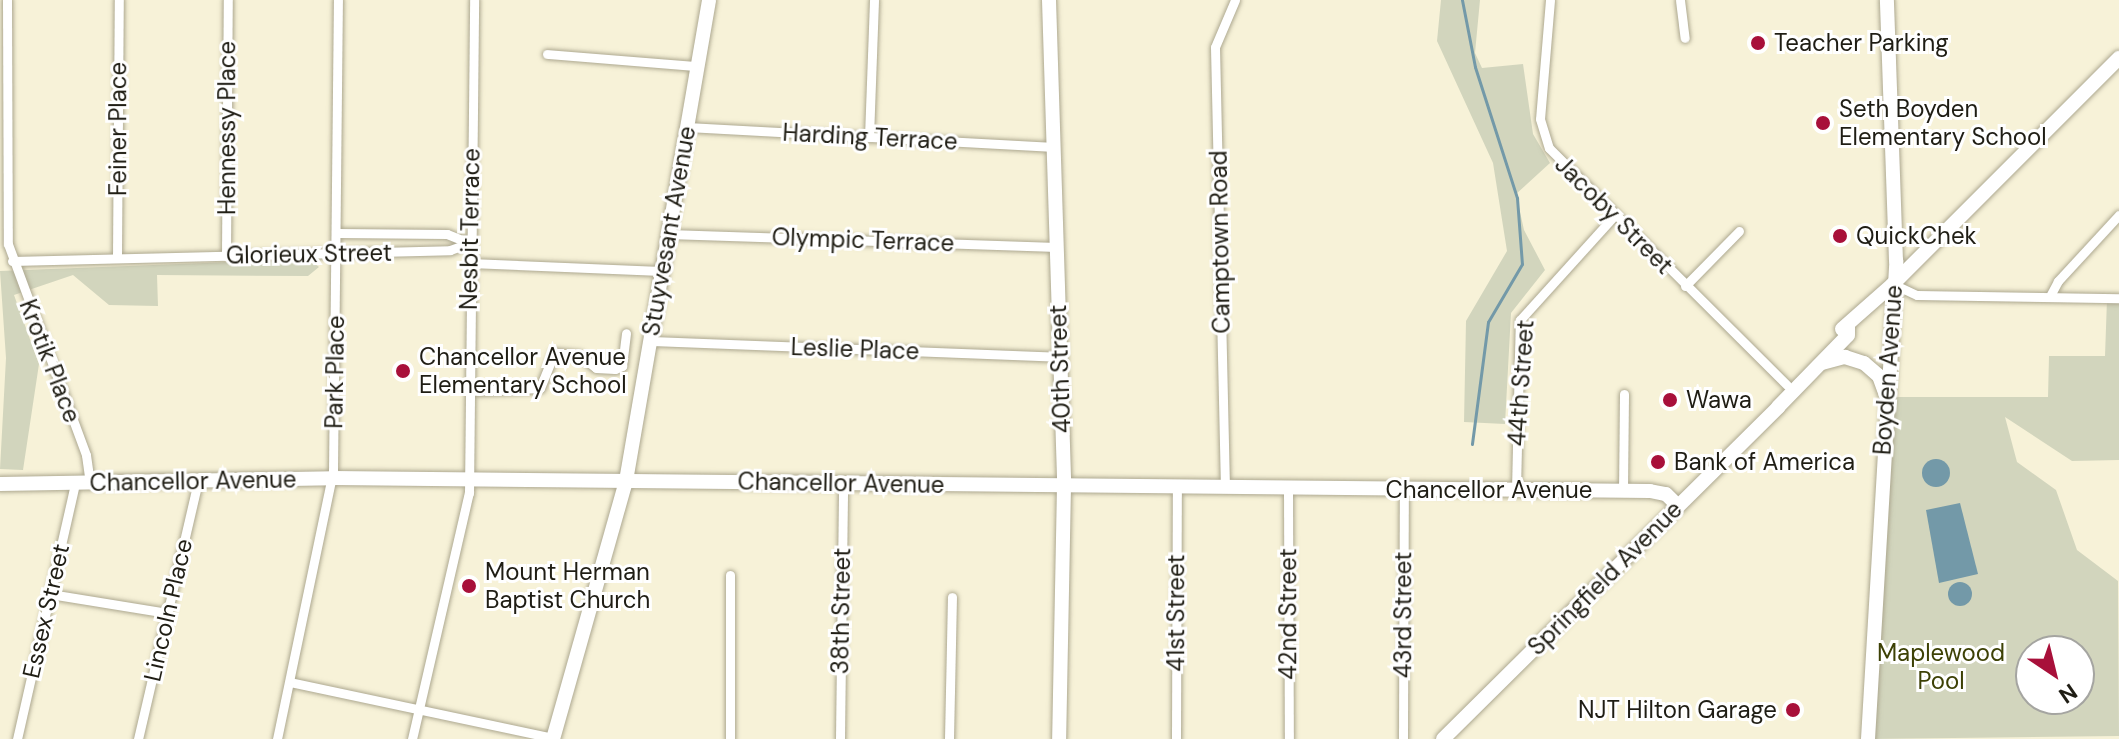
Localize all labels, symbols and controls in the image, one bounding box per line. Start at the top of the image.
place label: Teacher Parking [1774,29,1949,57]
marker: Teacher Parking [1749,34,1767,52]
street label: Hennessy Place [213,41,241,215]
street label: Feiner Place [104,62,132,196]
place label: Seth Boyden Elementary School [1839,95,2047,151]
marker: Seth Boyden Elementary School [1814,114,1832,132]
street label: Harding Terrace [782,118,958,156]
street label: Stuyvesant Avenue [636,124,702,338]
street label: Nesbit Terrace [454,148,486,310]
street label: Camptown Road [1204,150,1236,334]
street label: Jacoby Street [1549,150,1679,280]
street label: Olympic Terrace [771,222,955,258]
place label: QuickChek [1856,222,1977,250]
marker: QuickChek [1831,227,1849,245]
street label: Glorieux Street [226,238,392,270]
street label: Boyden Avenue [1868,284,1908,456]
street label: Krotik Place [13,295,87,427]
street label: 40th Street [1043,304,1077,434]
street label: Park Place [320,315,350,429]
street label: 44th Street [1502,319,1540,447]
street label: Leslie Place [790,332,920,366]
place label: Chancellor Avenue Elementary School [419,343,627,399]
marker: Chancellor Avenue Elementary School [394,362,412,380]
place label: Wawa [1686,386,1752,414]
marker: Wawa [1661,391,1679,409]
place label: Bank of America [1674,448,1855,476]
marker: Bank of America [1649,453,1667,471]
street label: Chancellor Avenue [89,465,297,497]
street label: Chancellor Avenue [737,467,945,499]
street label: Chancellor Avenue [1386,476,1592,504]
street label: Springfield Avenue [1522,495,1688,661]
street label: Lincoln Place [138,536,198,684]
street label: Essex Street [17,541,75,681]
street label: 38th Street [825,548,857,674]
street label: 42nd Street [1274,548,1302,680]
street label: 43rd Street [1389,552,1417,678]
street label: 41st Street [1162,554,1190,672]
place label: Mount Herman Baptist Church [485,558,650,614]
marker: Mount Herman Baptist Church [460,577,478,595]
north arrow [2015,635,2095,715]
park label: Maplewood Pool [1877,639,2005,695]
text: N [2053,677,2083,710]
place label: NJT Hilton Garage [1578,696,1777,724]
marker: NJT Hilton Garage [1784,701,1802,719]

